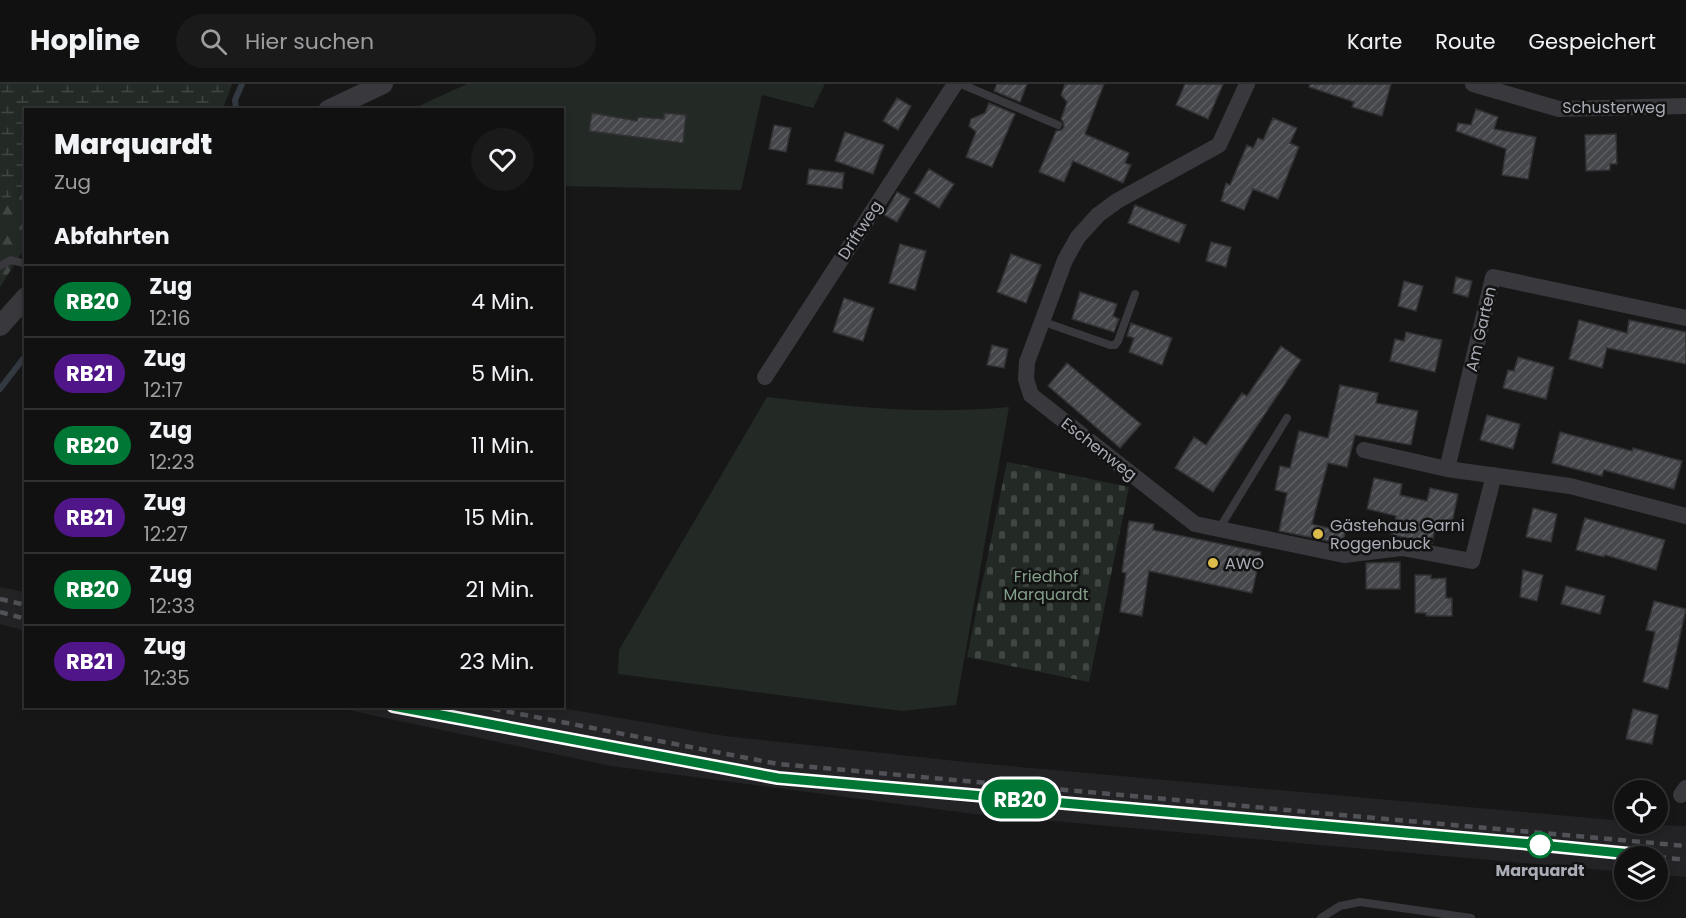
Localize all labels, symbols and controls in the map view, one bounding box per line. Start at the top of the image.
search box [176,14,596,68]
text: Hopline [30,21,140,60]
icon: search [197,25,230,58]
text: Hier suchen [245,26,374,57]
text: Karte [1347,27,1402,56]
text: Route [1435,27,1496,56]
text: Gespeichert [1529,27,1656,56]
street label: Schusterweg [1562,96,1666,119]
text: Marquardt [54,125,212,164]
button: heart [471,128,534,191]
text: Zug [54,168,91,196]
street label: Driftweg [832,196,888,264]
text: Abfahrten [54,221,170,252]
text: Zug [149,271,192,302]
street label: Am Garten [1460,284,1502,374]
text: 4 Min. [471,286,534,317]
text: RB20 [66,287,119,316]
text: 12:16 [149,304,190,332]
text: Zug [143,343,186,374]
text: 5 Min. [471,358,534,389]
text: RB21 [66,359,113,388]
text: 12:17 [143,376,183,404]
street label: Eschenweg [1056,412,1142,486]
text: Zug [149,415,192,446]
text: 11 Min. [471,430,534,461]
text: RB20 [66,431,119,460]
text: 12:23 [149,448,195,476]
text: Zug [143,487,186,518]
text: 15 Min. [464,502,534,533]
text: RB21 [66,503,113,532]
place label: Gästehaus Garni Roggenbuck [1330,514,1465,555]
text: 12:27 [143,520,188,548]
marker: Gästehaus Garni Roggenbuck [1311,527,1325,541]
place label: AWO [1225,552,1264,575]
marker: AWO [1206,556,1220,570]
text: Zug [149,559,192,590]
park label: Friedhof Marquardt [1003,565,1089,606]
text: 21 Min. [465,574,534,605]
text: RB20 [66,575,119,604]
text: 12:33 [149,592,195,620]
text: Zug [143,631,186,662]
text: 23 Min. [459,646,534,677]
text: RB21 [66,647,113,676]
text: 12:35 [143,664,190,692]
line badge: RB20 [978,780,1062,818]
map controls [1614,780,1668,900]
button: locate [1614,780,1668,834]
text: RB20 [993,785,1047,814]
marker: Marquardt [1527,832,1553,858]
button: layers [1614,846,1668,900]
place label: Marquardt [1495,859,1585,882]

